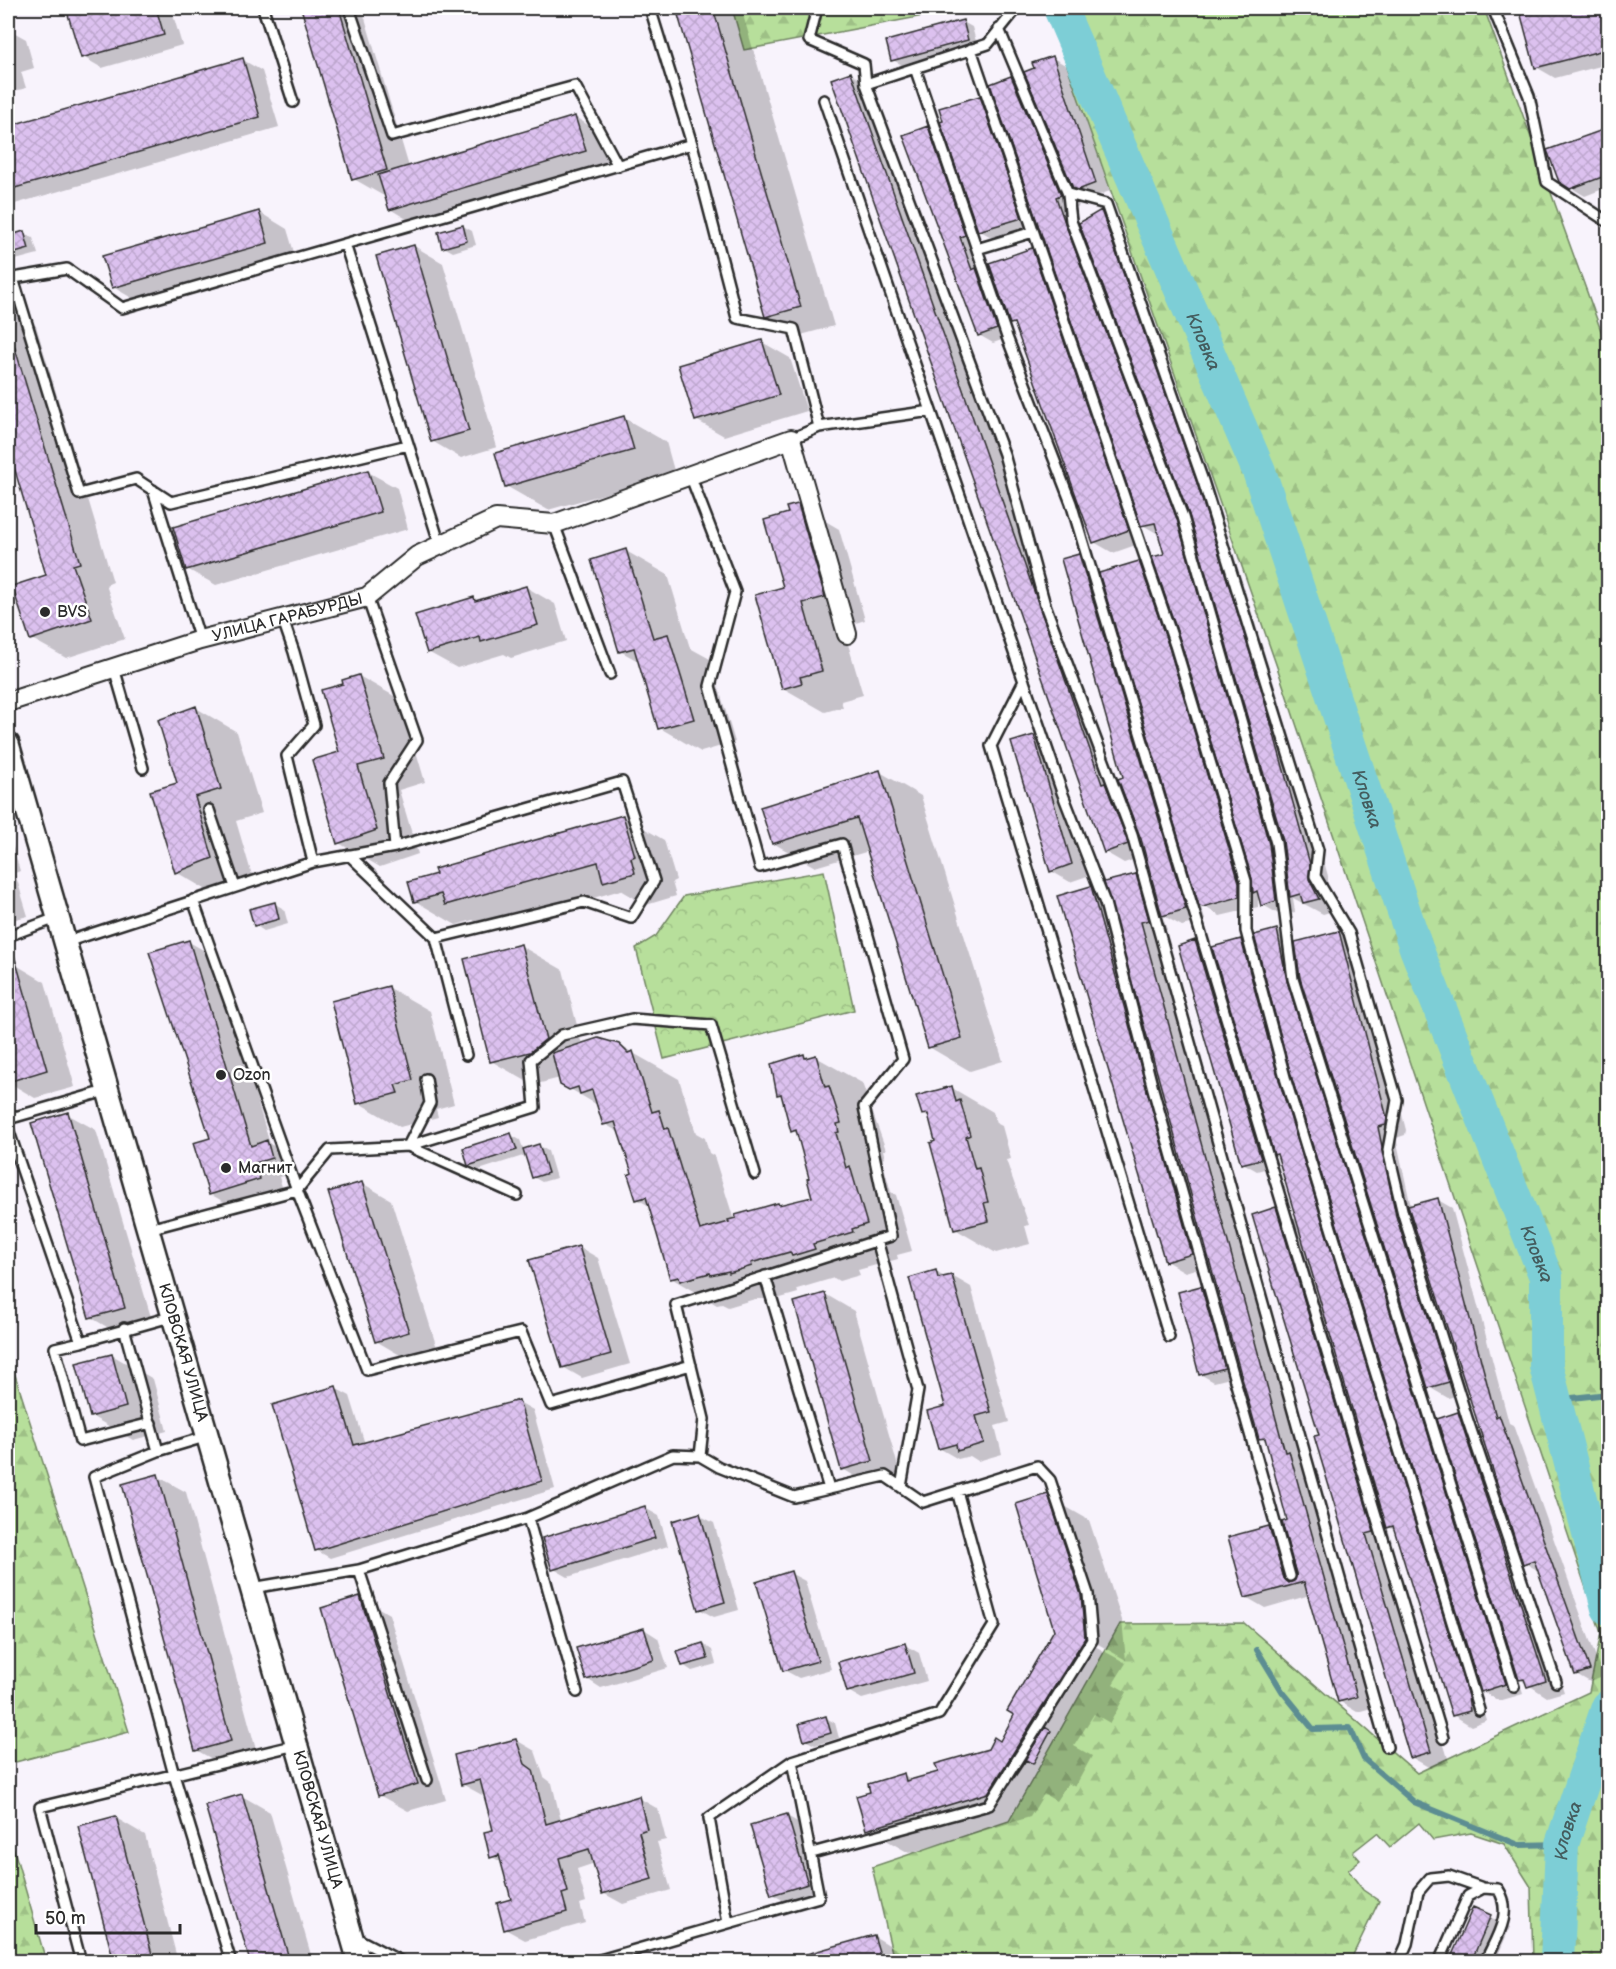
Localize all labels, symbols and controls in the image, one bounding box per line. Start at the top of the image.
water label: Кловка [1182,309,1225,374]
street label: УЛИЦА ГАРАБУРДЫ [210,589,365,646]
place label: BVS [57,603,87,622]
marker: BVS [38,605,52,619]
water label: Кловка [1347,767,1386,831]
place label: Ozon [233,1066,271,1085]
marker: Ozon [214,1068,228,1082]
place label: Магнит [238,1159,293,1178]
marker: Магнит [219,1161,233,1175]
water label: Кловка [1516,1222,1557,1283]
street label: КЛОВСКАЯ УЛИЦА [154,1281,212,1424]
street label: КЛОВСКАЯ УЛИЦА [289,1748,347,1891]
water label: Кловка [1550,1799,1586,1861]
scale bar [36,1897,180,1935]
text: 50 m [45,1908,86,1929]

